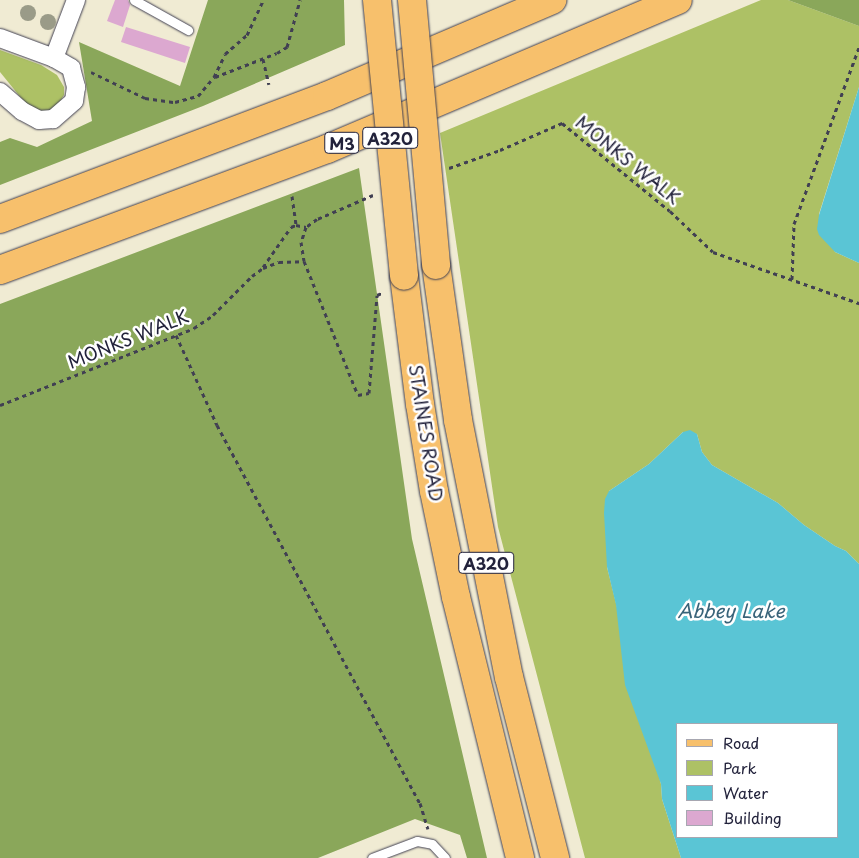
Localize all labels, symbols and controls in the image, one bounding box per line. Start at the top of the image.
street label: MONKS WALK [571,111,685,209]
road number: A320 [361,125,419,152]
road number: M3 [323,130,361,156]
street label: MONKS WALK [64,305,192,373]
street label: STAINES ROAD [404,363,448,503]
road number: A320 [457,550,515,576]
water label: Abbey Lake [677,600,785,622]
legend [676,723,839,838]
text: Road [723,731,759,754]
text: Park [723,756,757,779]
text: Water [723,781,768,804]
text: Building [723,806,782,829]

